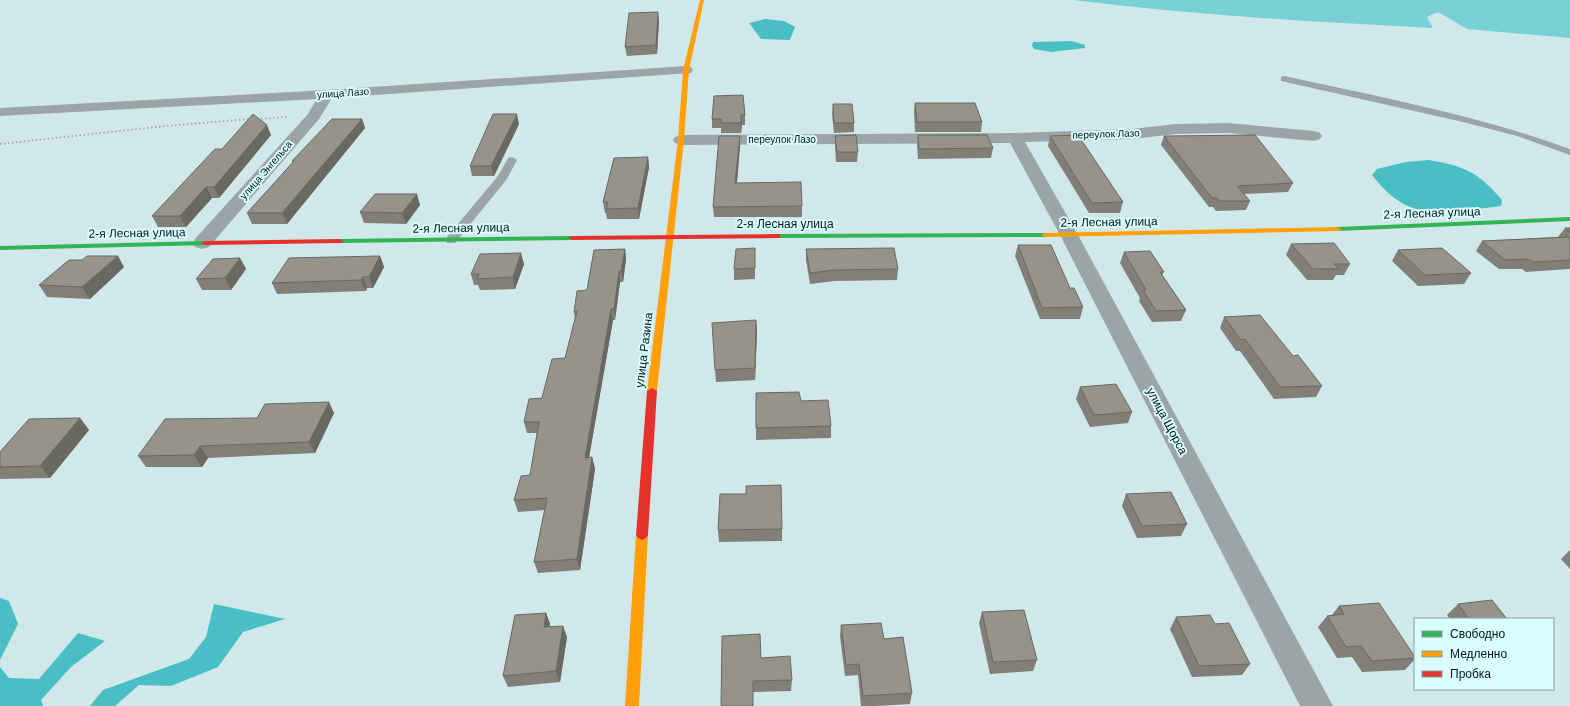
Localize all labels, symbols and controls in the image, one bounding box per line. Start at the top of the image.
street label: улица Лазо [317,86,370,100]
street label: переулок Лазо [1072,127,1140,141]
street label: переулок Лазо [748,134,816,145]
street label: улица Энгельса [238,138,294,201]
street label: 2-я Лесная улица [1383,204,1481,222]
street label: 2-я Лесная улица [1060,214,1158,230]
street label: 2-я Лесная улица [736,217,834,231]
street label: 2-я Лесная улица [412,220,510,236]
street label: 2-я Лесная улица [88,225,186,241]
street label: улица Разина [632,311,656,389]
street label: улица Щорса [1144,385,1191,457]
legend [1414,618,1554,690]
text: Свободно [1450,627,1505,641]
text: Медленно [1450,647,1507,661]
text: Пробка [1450,667,1491,681]

